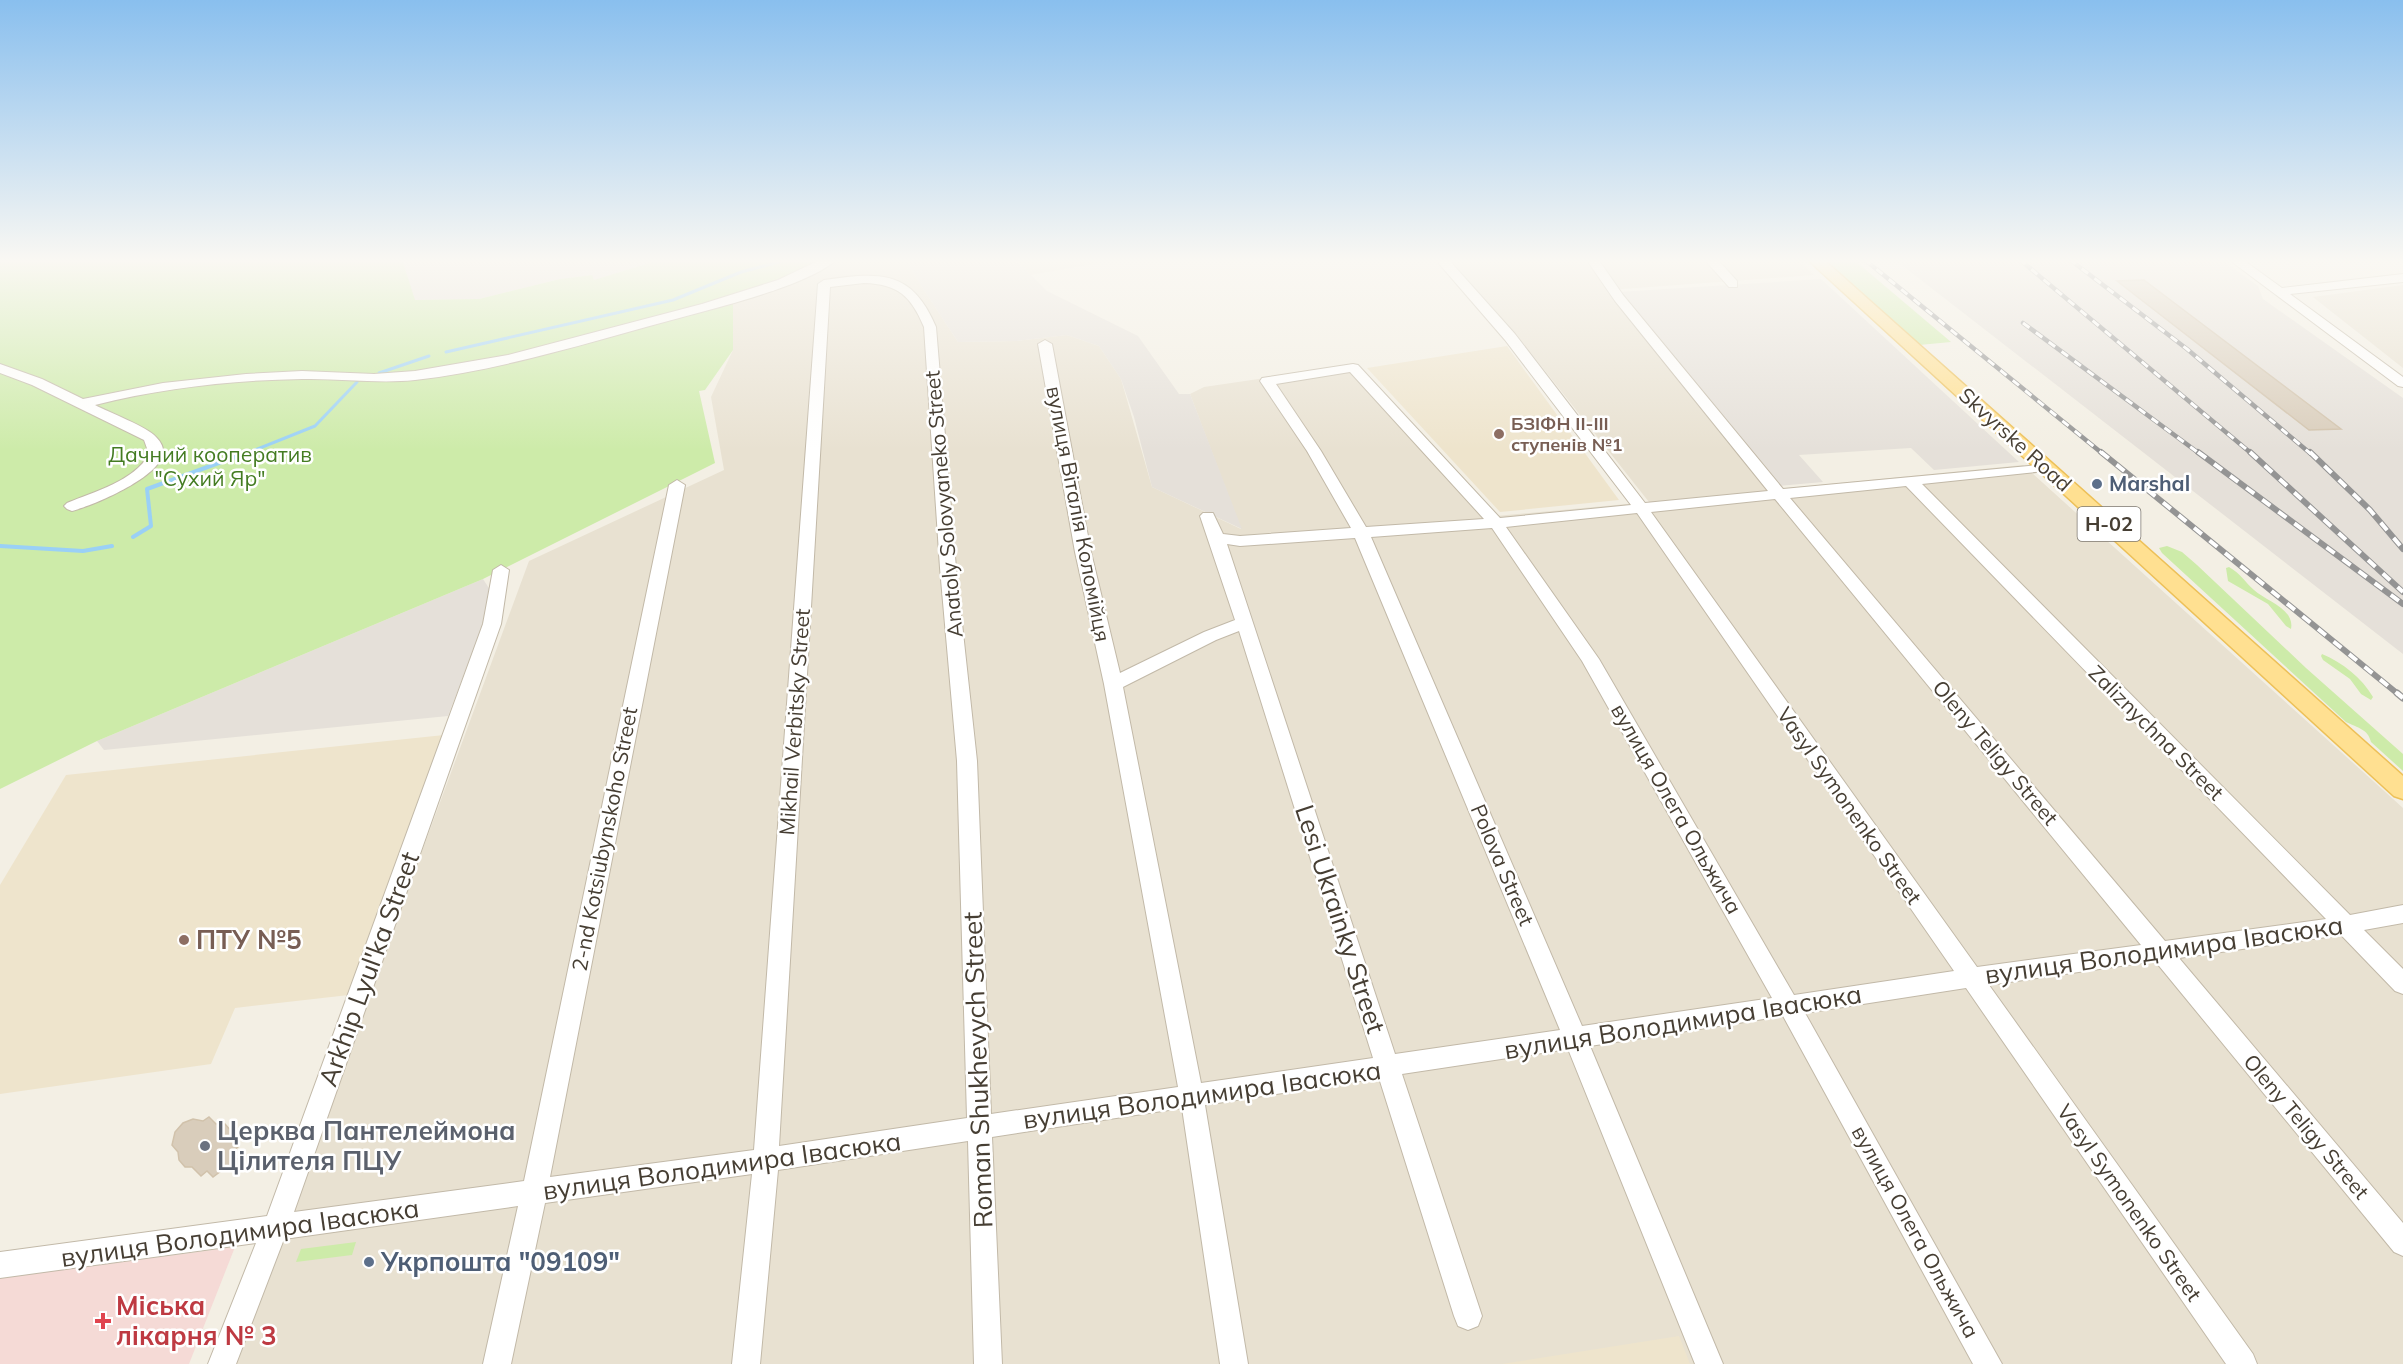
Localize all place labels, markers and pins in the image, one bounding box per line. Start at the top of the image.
place label: БЗІФН ІІ-ІІІ ступенів №1 [1511,412,1623,456]
marker: БЗІФН ІІ-ІІІ ступенів №1 [1492,427,1506,441]
place label: Marshal [2109,470,2190,496]
marker: Marshal [2090,477,2104,491]
place label: ПТУ №5 [196,923,302,956]
marker: ПТУ №5 [177,933,191,947]
place label: Церква Пантелеймона Цілителя ПЦУ [217,1114,516,1177]
marker: Церква Пантелеймона Цілителя ПЦУ [198,1139,212,1153]
place label: Укрпошта "09109" [380,1245,620,1278]
marker: Укрпошта "09109" [362,1255,376,1269]
place label: Міська лікарня № 3 [116,1289,277,1352]
marker: Міська лікарня № 3 [94,1312,112,1330]

